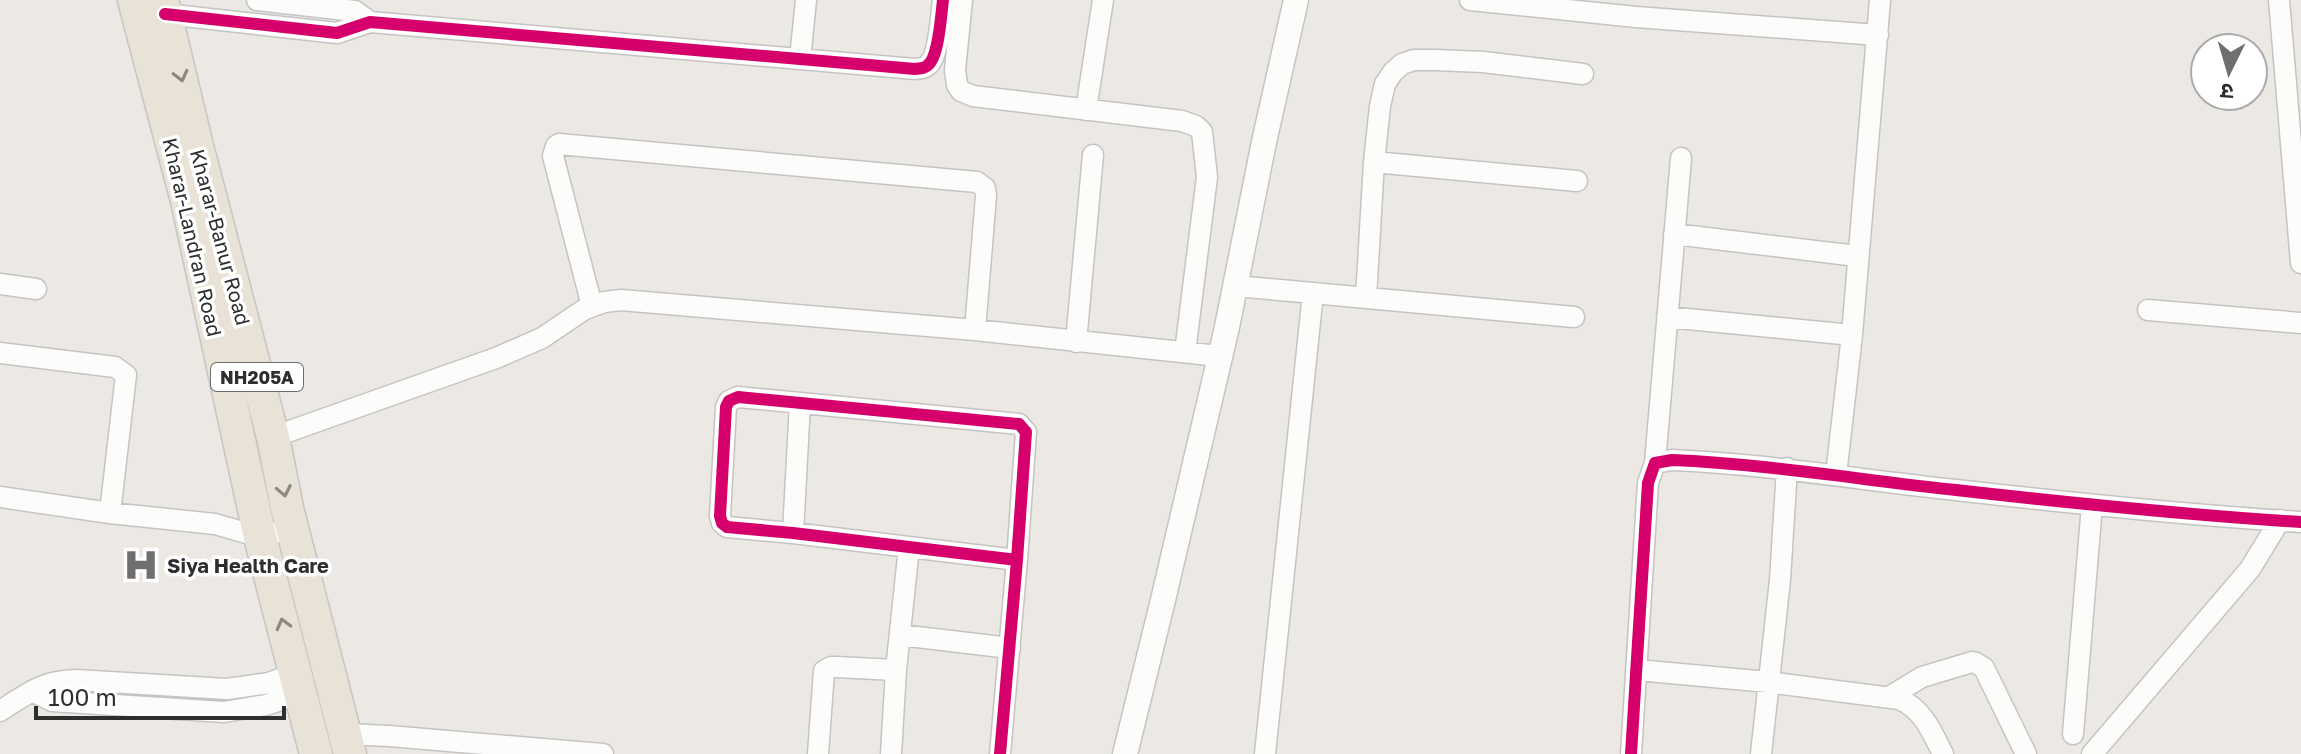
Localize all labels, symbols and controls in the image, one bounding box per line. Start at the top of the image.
north arrow [2189,32,2269,112]
one-way arrow [171,68,188,82]
text: उ [2219,78,2235,106]
street label: Kharar-Landran Road [158,135,228,339]
street label: Kharar-Banur Road [186,146,256,328]
road number: NH205A [211,363,303,391]
one-way arrow [274,484,291,498]
hospital icon: Siya Health Care [122,546,160,584]
place label: Siya Health Care [167,553,329,577]
one-way arrow [276,618,292,632]
scale bar [36,670,284,720]
text: 100 m [48,682,117,711]

